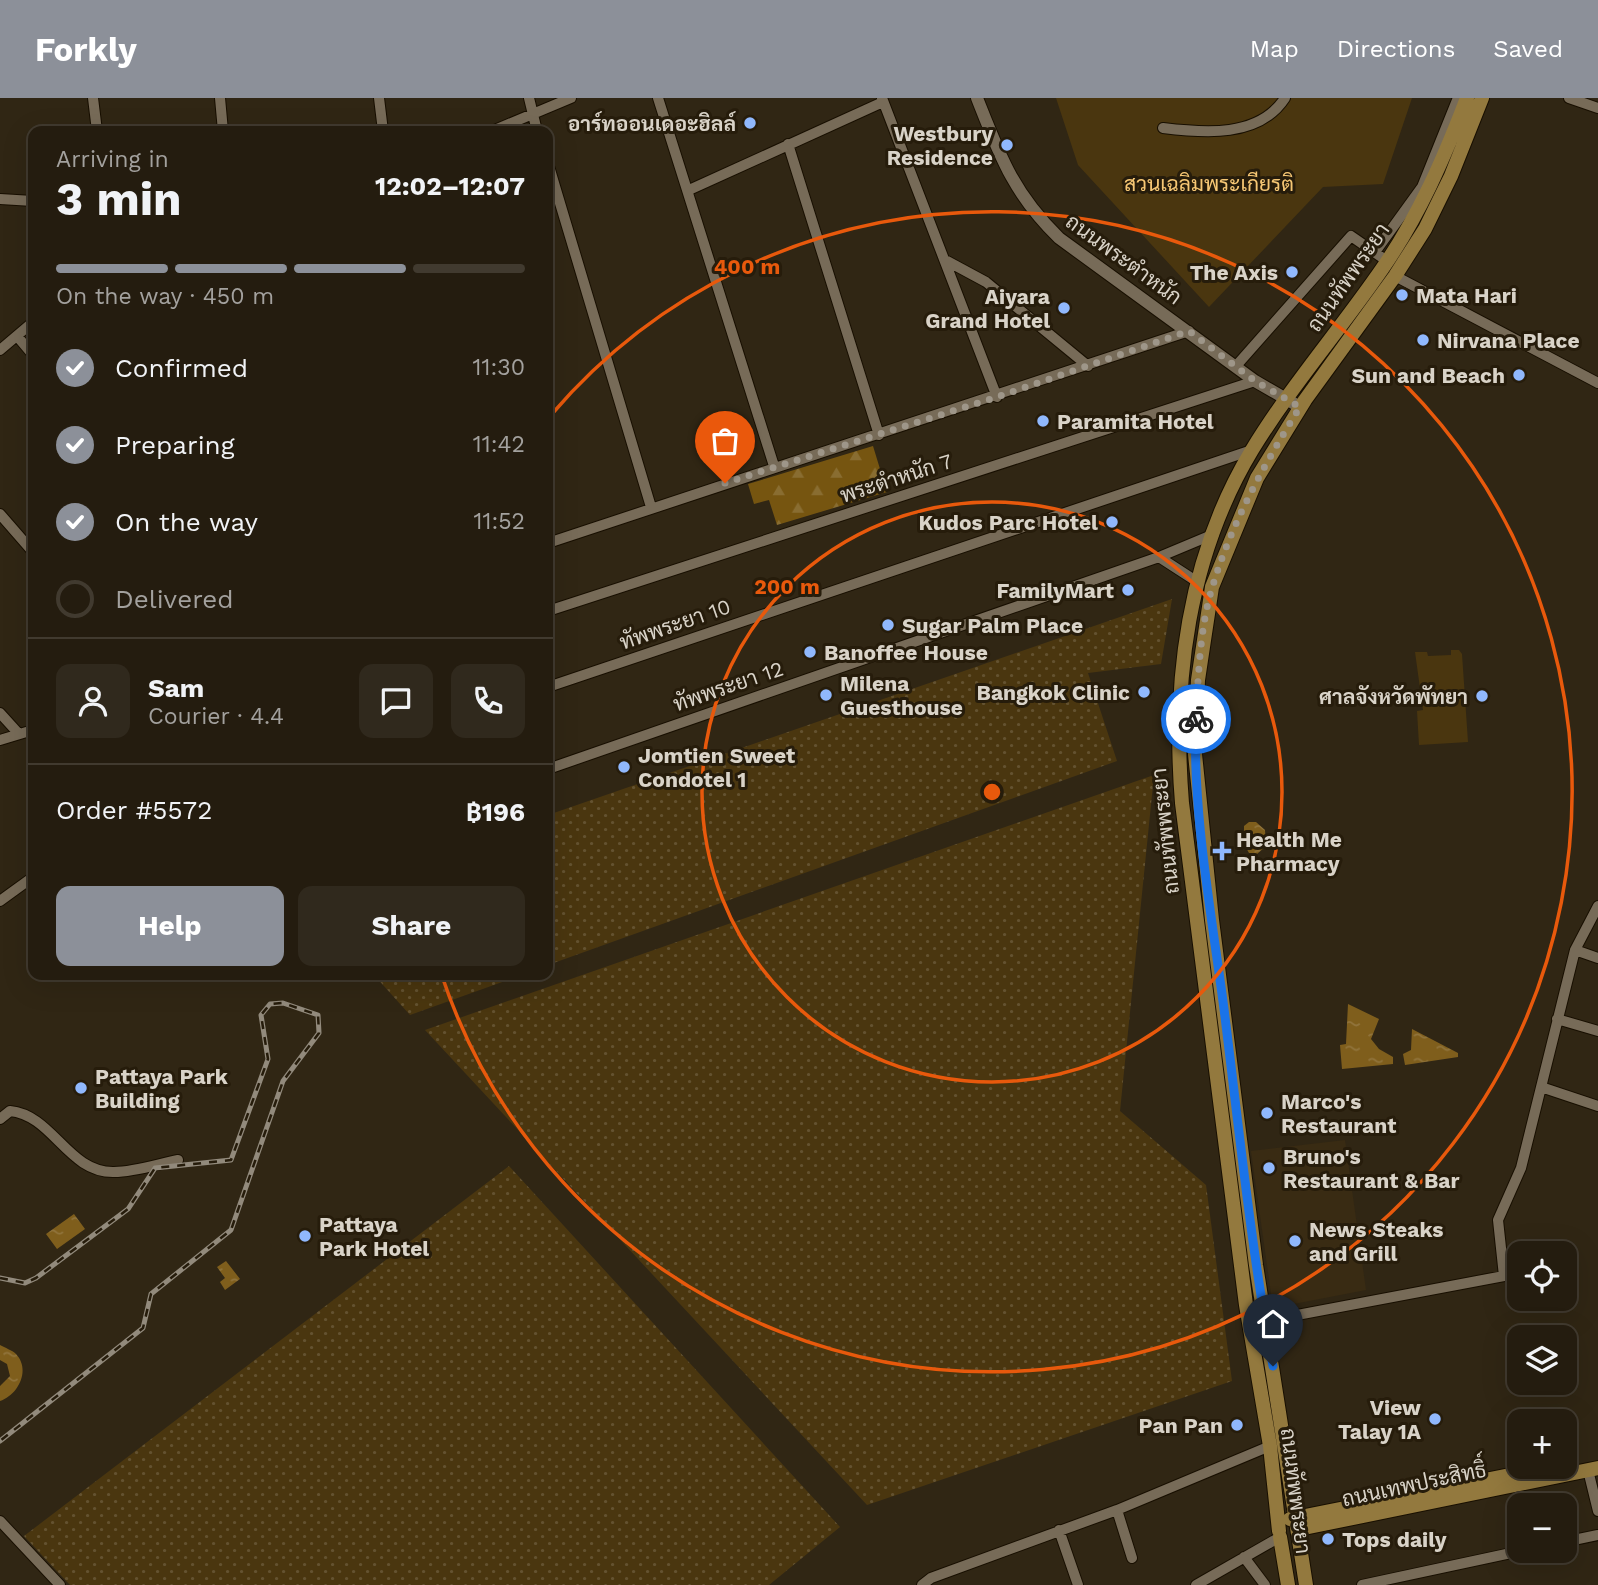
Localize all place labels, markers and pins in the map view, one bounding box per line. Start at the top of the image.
place label: อาร์ทออนเดอะฮิลล์ [568,111,737,136]
marker: อาร์ทออนเดอะฮิลล์ [742,115,758,131]
place label: Westbury Residence [887,121,993,170]
marker: Westbury Residence [999,137,1015,153]
place label: The Axis [1190,260,1278,285]
marker: The Axis [1284,264,1300,280]
place label: Mata Hari [1416,283,1517,308]
place label: Aiyara Grand Hotel [925,284,1051,333]
marker: Mata Hari [1394,287,1410,303]
marker: Aiyara Grand Hotel [1056,300,1072,316]
place label: Nirvana Place [1437,328,1580,353]
marker: Nirvana Place [1415,332,1431,348]
place label: Sun and Beach [1352,363,1505,388]
marker: Sun and Beach [1511,367,1527,383]
place label: Paramita Hotel [1057,409,1214,434]
pin [695,411,755,483]
marker: Paramita Hotel [1035,413,1051,429]
place label: Kudos Parc Hotel [918,510,1098,535]
marker: Kudos Parc Hotel [1104,514,1120,530]
place label: FamilyMart [997,578,1114,603]
marker: FamilyMart [1120,582,1136,598]
place label: Sugar Palm Place [902,613,1083,638]
marker: Sugar Palm Place [880,617,896,633]
place label: Banoffee House [824,640,988,665]
marker: Banoffee House [802,644,818,660]
place label: Milena Guesthouse [840,671,963,720]
place label: Bangkok Clinic [977,680,1130,705]
marker: Bangkok Clinic [1136,684,1152,700]
place label: ศาลจังหวัดพัทยา [1319,684,1468,709]
marker: Milena Guesthouse [818,687,834,703]
marker: ศาลจังหวัดพัทยา [1474,688,1490,704]
place label: Jomtien Sweet Condotel 1 [638,743,795,792]
marker: Jomtien Sweet Condotel 1 [616,759,632,775]
centre of rings [980,780,1004,804]
place label: Health Me Pharmacy [1236,827,1342,876]
marker: Health Me Pharmacy [1214,843,1230,859]
place label: Pattaya Park Building [95,1064,229,1113]
marker: Pattaya Park Building [73,1080,89,1096]
place label: Marco's Restaurant [1281,1089,1396,1138]
marker: Marco's Restaurant [1259,1105,1275,1121]
place label: Bruno's Restaurant & Bar [1283,1144,1460,1193]
marker: Bruno's Restaurant & Bar [1261,1160,1277,1176]
place label: Pattaya Park Hotel [319,1212,429,1261]
place label: News Steaks and Grill [1309,1217,1444,1266]
marker: Pattaya Park Hotel [297,1228,313,1244]
marker: News Steaks and Grill [1287,1233,1303,1249]
pin [1243,1294,1303,1366]
place label: View Talay 1A [1338,1395,1422,1444]
marker: View Talay 1A [1427,1411,1443,1427]
place label: Pan Pan [1139,1413,1223,1438]
marker: Pan Pan [1229,1417,1245,1433]
place label: Tops daily [1342,1527,1447,1552]
marker: Tops daily [1320,1531,1336,1547]

